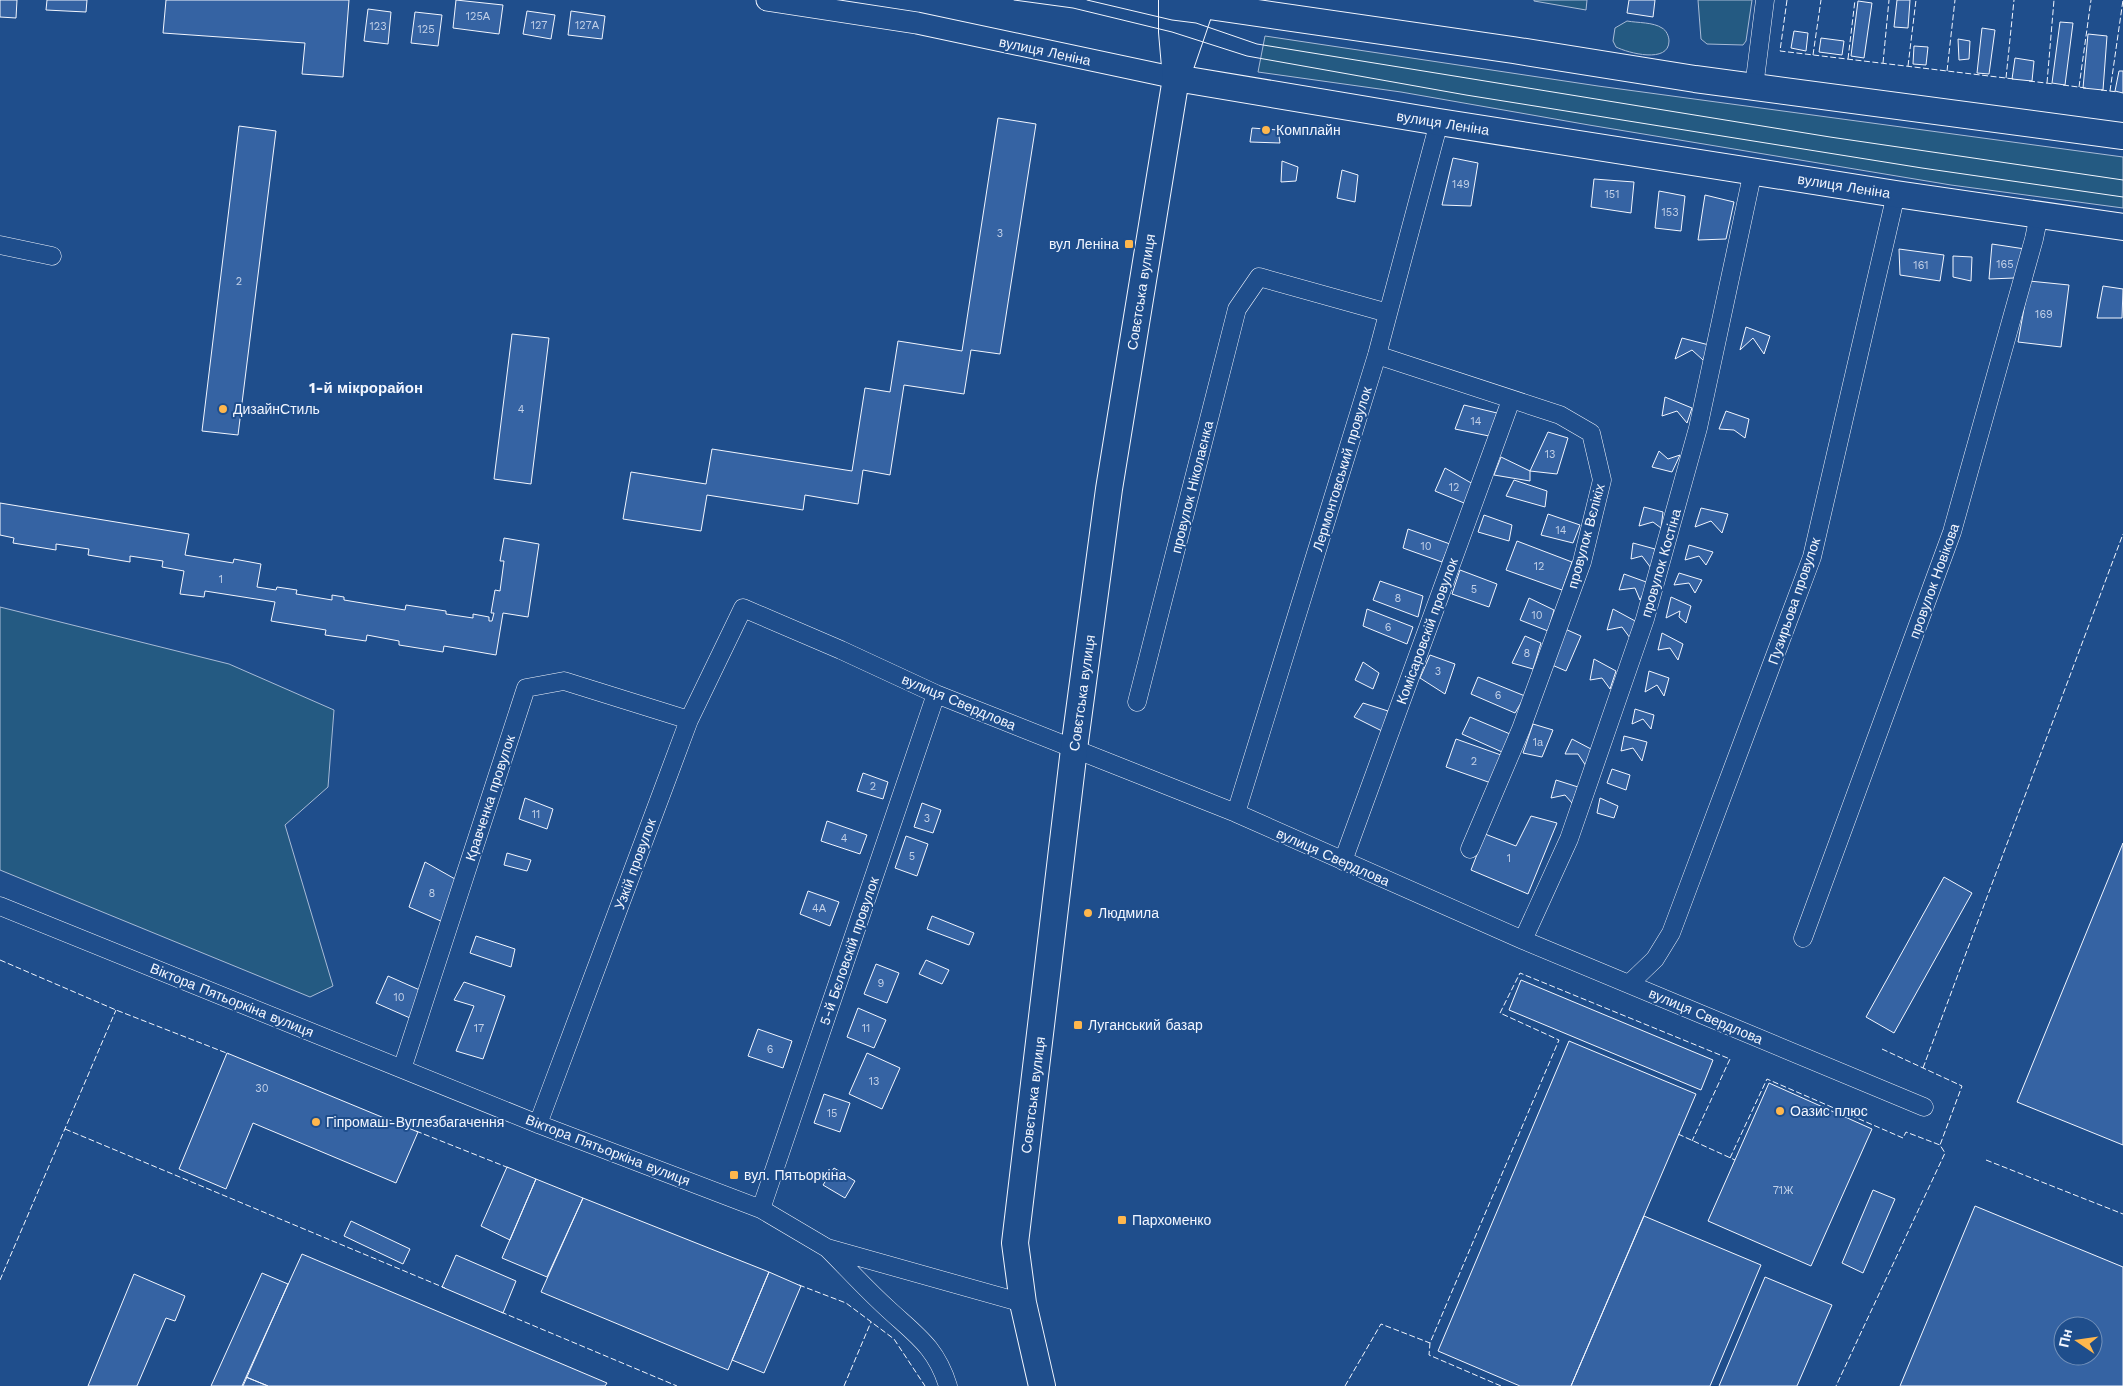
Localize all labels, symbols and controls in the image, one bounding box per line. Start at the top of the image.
house number: 125А [466,10,491,23]
house number: 127 [531,19,547,32]
house number: 127А [575,19,600,32]
house number: 123 [369,20,387,33]
house number: 125 [417,23,435,36]
street label: вулиця Леніна [998,33,1093,69]
street label: вулиця Леніна [1396,108,1491,138]
place label: Комплайн [1276,122,1341,138]
marker: Комплайн [1260,124,1272,136]
street label: вулиця Леніна [1797,171,1892,201]
house number: 149 [1452,178,1470,191]
house number: 151 [1605,188,1619,201]
house number: 153 [1661,206,1679,219]
house number: 3 [997,227,1003,240]
street label: Совєтська вулиця [1124,233,1158,351]
place label: вул Леніна [1049,236,1119,252]
marker: вул Леніна [1123,238,1135,250]
house number: 165 [1996,258,2014,271]
house number: 161 [1913,259,1929,272]
house number: 2 [236,275,242,288]
house number: 169 [2035,308,2053,321]
district label: 1-й мікрорайон [309,379,423,397]
street label: Лермонтовський провулок [1309,384,1375,553]
place label: ДизайнСтиль [233,401,320,417]
marker: ДизайнСтиль [217,403,229,415]
house number: 4 [518,403,525,416]
house number: 14 [1470,415,1482,428]
street label: провулок Ніколаєнка [1168,419,1216,555]
house number: 13 [1545,448,1555,461]
house number: 12 [1449,481,1459,494]
street label: провулок Вєлікіх [1564,482,1608,590]
street label: провулок Костіна [1638,507,1684,619]
street label: провулок Новікова [1906,521,1962,641]
house number: 14 [1555,524,1567,537]
street label: Пузирьова провулок [1765,535,1824,667]
house number: 10 [1420,540,1432,553]
street label: Комісаровскій провулок [1393,555,1461,706]
house number: 12 [1534,560,1544,573]
house number: 1 [219,573,223,586]
house number: 5 [1471,583,1477,596]
house number: 8 [1395,592,1402,605]
house number: 10 [1531,609,1543,622]
house number: 6 [1385,621,1392,634]
street label: Совєтська вулиця [1066,634,1098,752]
house number: 8 [1524,647,1531,660]
house number: 3 [1435,665,1441,678]
street label: вулиця Свердлова [900,671,1019,733]
house number: 6 [1495,689,1502,702]
street label: Кравченка провулок [462,732,518,863]
house number: 1а [1533,736,1544,749]
house number: 2 [1471,755,1477,768]
house number: 2 [870,780,876,793]
house number: 11 [532,808,540,821]
house number: 3 [924,812,930,825]
street label: Узкій провулок [611,816,659,912]
street label: вулиця Свердлова [1274,825,1392,889]
house number: 4 [841,832,848,845]
house number: 5 [909,850,915,863]
house number: 1 [1507,852,1511,865]
street label: 5-й Бєловскій провулок [816,874,882,1027]
house number: 8 [429,887,436,900]
house number: 4А [812,902,827,915]
place label: Людмила [1098,905,1159,921]
marker: Людмила [1082,907,1094,919]
street label: Віктора Пятьоркіна вулиця [148,960,316,1040]
house number: 9 [878,977,885,990]
street label: вулиця Свердлова [1647,985,1766,1047]
house number: 10 [393,991,405,1004]
place label: Луганський базар [1088,1017,1203,1033]
marker: Луганський базар [1072,1019,1084,1031]
house number: 17 [474,1022,484,1035]
house number: 11 [862,1022,870,1035]
street label: Совєтська вулиця [1018,1036,1048,1154]
house number: 6 [767,1043,774,1056]
house number: 13 [869,1075,879,1088]
house number: 30 [255,1082,269,1095]
place label: Оазис плюс [1790,1103,1868,1119]
marker: Оазис плюс [1774,1105,1786,1117]
house number: 15 [827,1107,837,1120]
street label: Віктора Пятьоркіна вулиця [523,1111,693,1189]
place label: Гіпромаш-Вуглезбагачення [326,1114,504,1130]
marker: Гіпромаш-Вуглезбагачення [310,1116,322,1128]
place label: вул. Пятьоркіна [744,1167,846,1183]
marker: вул. Пятьоркіна [728,1169,740,1181]
house number: 71Ж [1773,1184,1793,1197]
place label: Пархоменко [1132,1212,1212,1228]
marker: Пархоменко [1116,1214,1128,1226]
north arrow [2053,1316,2103,1366]
text: Пн [2055,1327,2075,1349]

